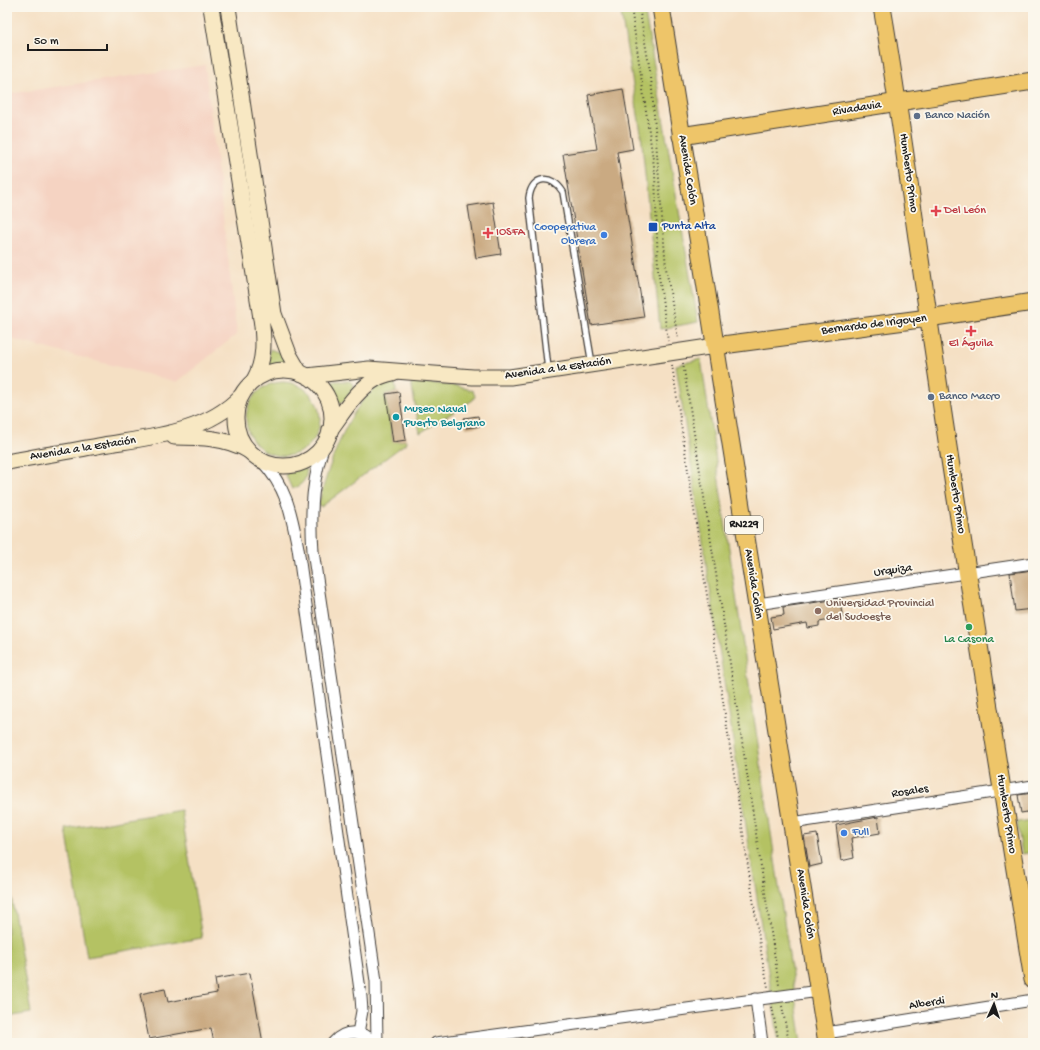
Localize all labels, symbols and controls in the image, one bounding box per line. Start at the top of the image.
scale bar [28,26,107,52]
text: 50 m [34,35,59,49]
street label: Rivadavia [832,98,883,120]
place label: Banco Nación [924,109,990,123]
marker: Banco Nación [912,111,922,121]
street label: Humberto Primo [896,132,920,214]
street label: Avenida Colón [675,134,699,206]
place label: Del León [943,204,986,218]
marker: Del León [931,206,941,216]
place label: Punta Alta [661,220,716,234]
place label: Cooperativa Obrera [535,221,596,249]
marker: Punta Alta [647,221,659,233]
place label: IOSFA [496,226,526,240]
marker: IOSFA [483,228,493,238]
marker: Cooperativa Obrera [599,230,609,240]
street label: Bernardo de Irigoyen [820,312,928,339]
marker: El Águila [966,326,976,336]
place label: El Águila [949,337,994,351]
street label: Avenida a la Estación [504,355,612,383]
place label: Banco Macro [938,390,1000,404]
marker: Banco Macro [926,392,936,402]
place label: Museo Naval Puerto Belgrano [403,403,485,431]
marker: Museo Naval Puerto Belgrano [391,412,401,422]
street label: Avenida a la Estación [29,434,137,464]
street label: Humberto Primo [942,453,968,535]
road number: RN229 [725,516,763,534]
street label: Avenida Colón [741,548,765,620]
street label: Urquiza [873,561,913,581]
place label: Universidad Provincial del Sudoeste [826,597,935,625]
marker: Universidad Provincial del Sudoeste [813,606,823,616]
marker: La Casona [964,622,974,632]
place label: La Casona [944,633,994,647]
street label: Humberto Primo [993,773,1019,855]
street label: Rosales [891,782,930,802]
place label: Full [851,826,869,840]
marker: Full [839,828,849,838]
street label: Avenida Colón [793,868,817,940]
north arrow [974,984,1014,1024]
text: N [991,990,998,1002]
street label: Alberdi [908,994,946,1014]

